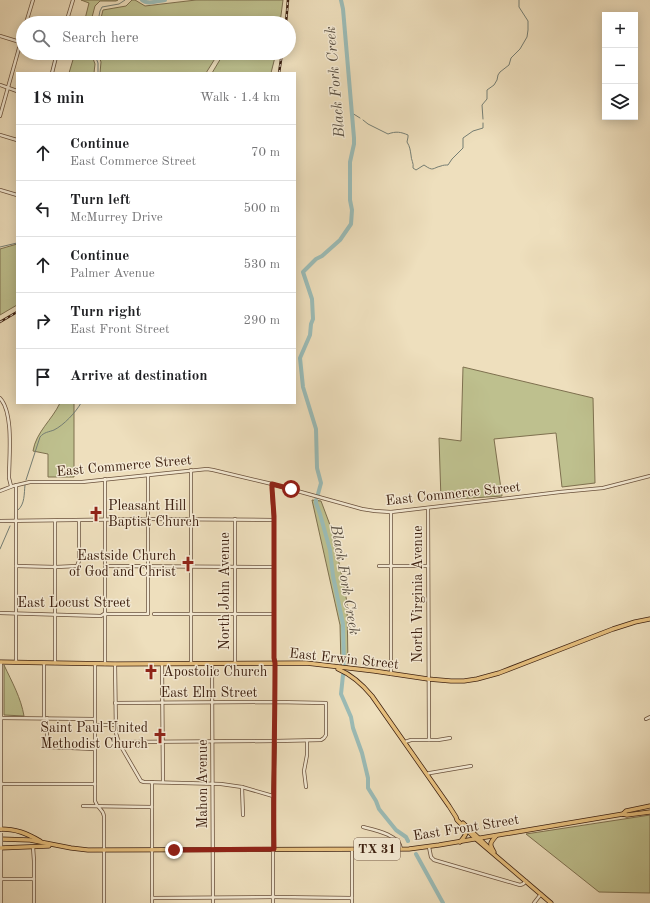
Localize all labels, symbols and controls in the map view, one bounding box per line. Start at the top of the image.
map controls [602,12,638,120]
button: + [602,12,638,48]
search box [16,16,296,60]
water label: Black Fork Creek [324,26,348,139]
icon: search [30,27,52,49]
text: Search here [62,31,139,46]
button: − [602,48,638,84]
button: layers [602,84,638,120]
text: 18 min [32,90,85,107]
text: Walk · 1.4 km [200,91,280,104]
text: Continue [70,137,129,152]
icon: ahead [32,142,54,164]
text: 70 m [251,146,280,159]
text: East Commerce Street [70,155,196,168]
text: Turn left [70,193,130,208]
icon: left [32,198,54,220]
text: 500 m [243,202,280,215]
text: McMurrey Drive [70,211,163,224]
text: Continue [70,249,129,264]
icon: ahead [32,254,54,276]
text: 530 m [243,258,280,271]
text: Palmer Avenue [70,267,155,280]
text: Turn right [70,305,141,320]
icon: right [32,310,54,332]
text: 290 m [243,314,280,327]
text: East Front Street [70,323,169,336]
icon: arrive [32,366,54,388]
text: Arrive at destination [70,369,208,384]
street label: East Commerce Street [56,453,192,479]
route start [282,480,300,498]
street label: East Commerce Street [385,480,521,508]
place label: Pleasant Hill Baptist Church [108,499,200,529]
church icon: Pleasant Hill Baptist Church [87,505,105,523]
water label: Black Fork Creek [327,523,361,636]
street label: North Virginia Avenue [411,525,425,663]
street label: North John Avenue [218,532,232,650]
place label: Eastside Church of God and Christ [69,549,176,579]
church icon: Eastside Church of God and Christ [179,555,197,573]
street label: East Locust Street [17,596,131,610]
street label: East Erwin Street [289,646,400,672]
church icon: Apostolic Church [142,663,160,681]
place label: Apostolic Church [163,665,268,679]
street label: East Elm Street [160,686,258,700]
place label: Saint Paul United Methodist Church [40,721,148,751]
church icon: Saint Paul United Methodist Church [151,727,169,745]
street label: Mahon Avenue [196,739,210,829]
street label: East Front Street [412,813,520,843]
road number: TX 31 [354,838,400,860]
route end [165,841,183,859]

